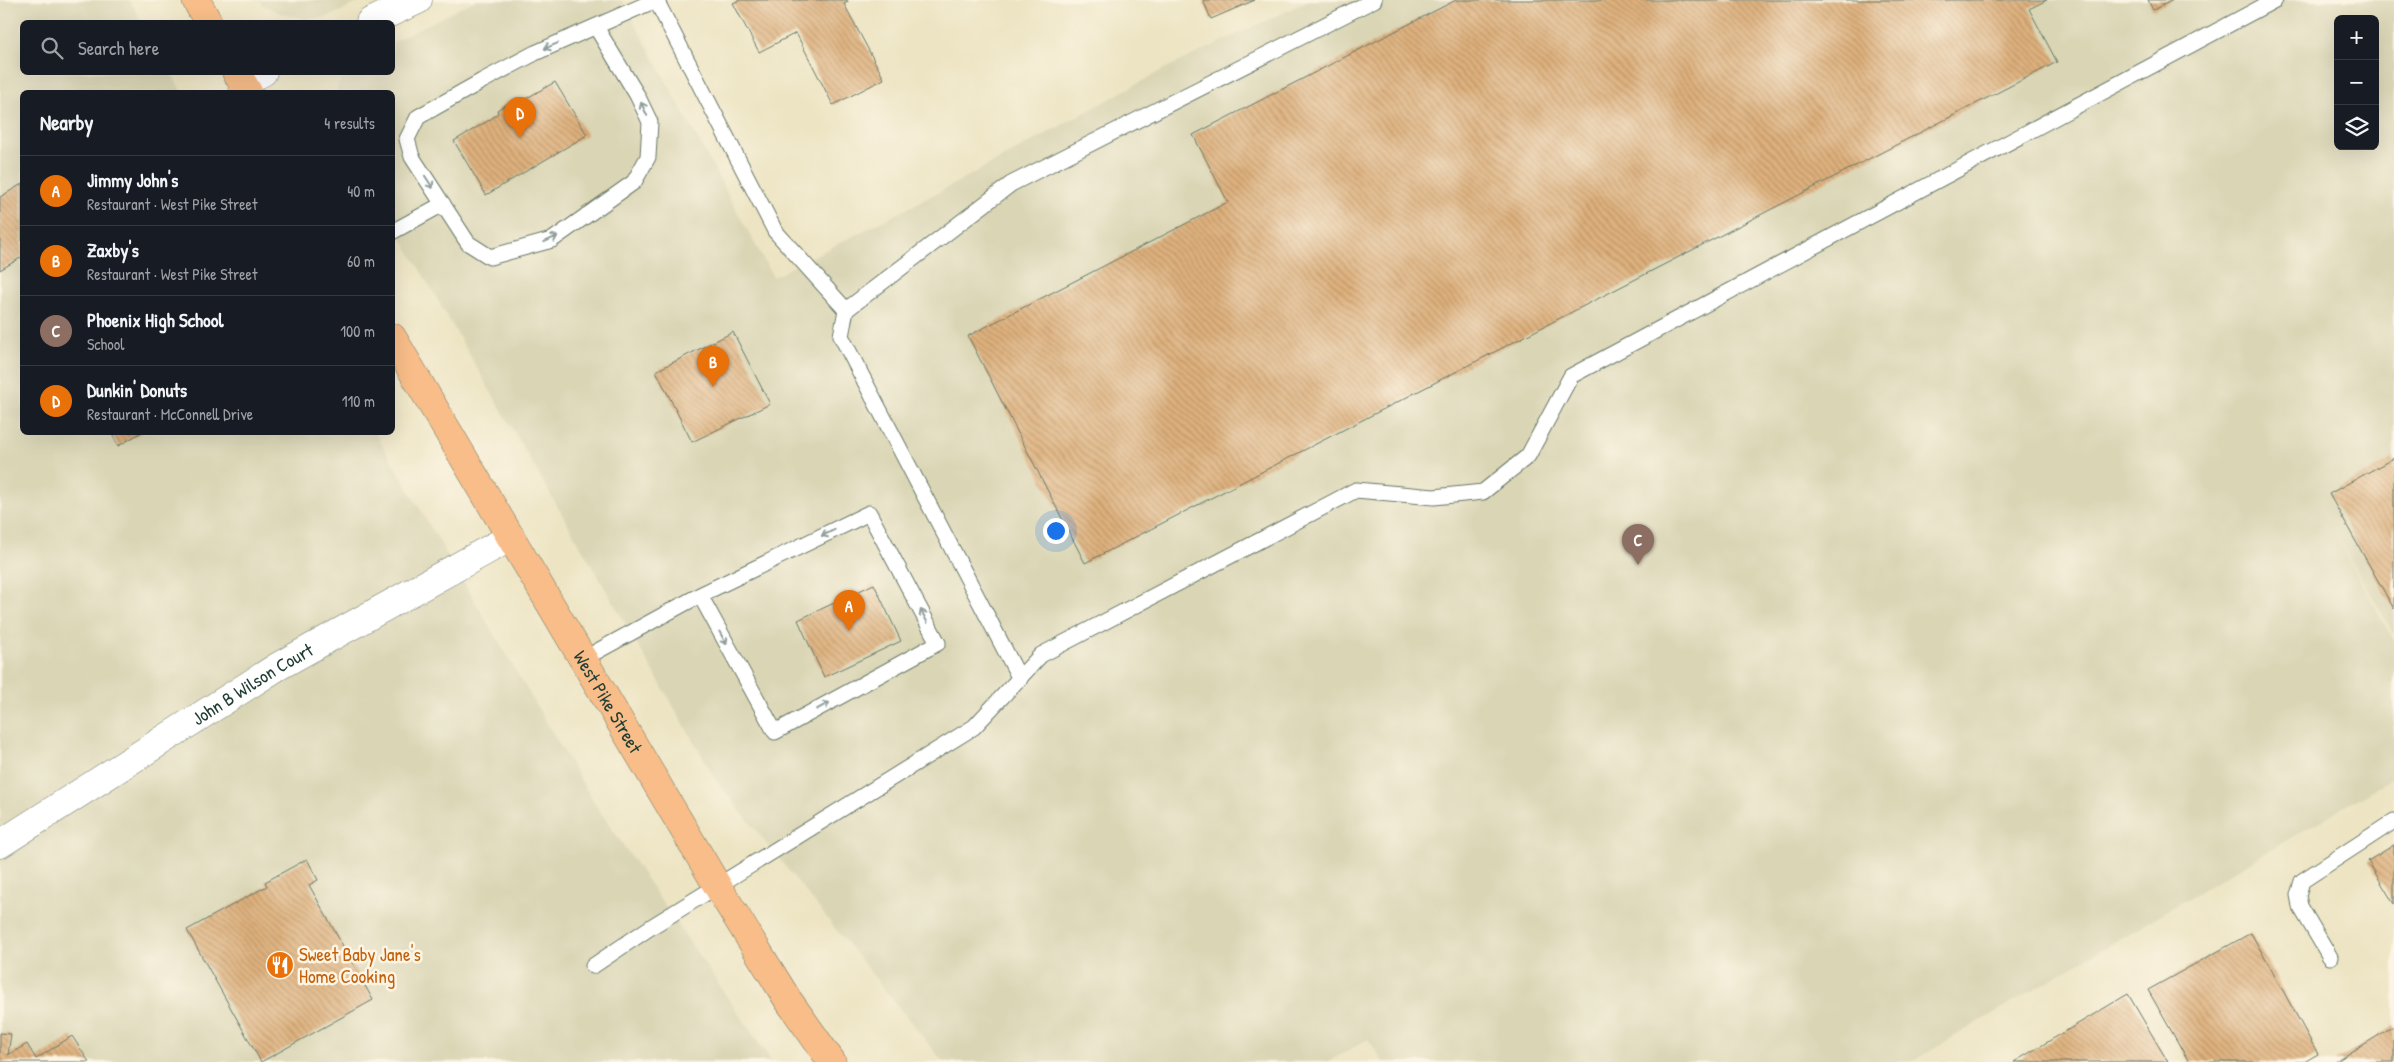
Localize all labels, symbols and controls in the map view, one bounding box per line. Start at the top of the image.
map controls [2334,15,2379,150]
button: + [2334,15,2379,60]
search box [20,20,395,75]
icon: search [38,34,66,62]
text: Search here [78,35,159,61]
one-way arrow [544,42,559,52]
button: − [2334,60,2379,105]
pin: D [504,97,536,138]
one-way arrow [639,102,648,117]
button: layers [2334,105,2379,150]
text: Nearby [40,108,93,137]
text: 4 results [324,112,375,134]
text: Jimmy John's [87,167,178,193]
one-way arrow [424,175,434,189]
text: A [52,180,60,202]
text: 40 m [347,180,375,202]
text: Restaurant · West Pike Street [87,193,257,215]
one-way arrow [543,233,558,243]
text: Zaxby's [87,237,139,263]
text: B [52,250,60,272]
text: 60 m [347,250,375,272]
text: Restaurant · West Pike Street [87,263,257,285]
text: Phoenix High School [87,307,223,333]
text: C [52,320,60,342]
text: 100 m [340,320,375,342]
text: School [87,333,124,355]
pin: B [697,346,729,387]
text: Dunkin' Donuts [87,377,187,403]
text: D [52,390,60,412]
text: 110 m [342,390,375,412]
text: Restaurant · McConnell Drive [87,403,253,425]
your location [1043,518,1069,544]
pin: C [1622,524,1654,565]
one-way arrow [821,528,836,538]
pin: A [833,590,865,631]
one-way arrow [919,608,929,623]
one-way arrow [718,630,728,645]
street label: John B Wilson Court [187,636,318,731]
street label: West Pike Street [568,646,649,758]
one-way arrow [815,701,830,710]
place label: Sweet Baby Jane's Home Cooking [299,941,421,989]
restaurant icon: Sweet Baby Jane's Home Cooking [265,950,295,980]

